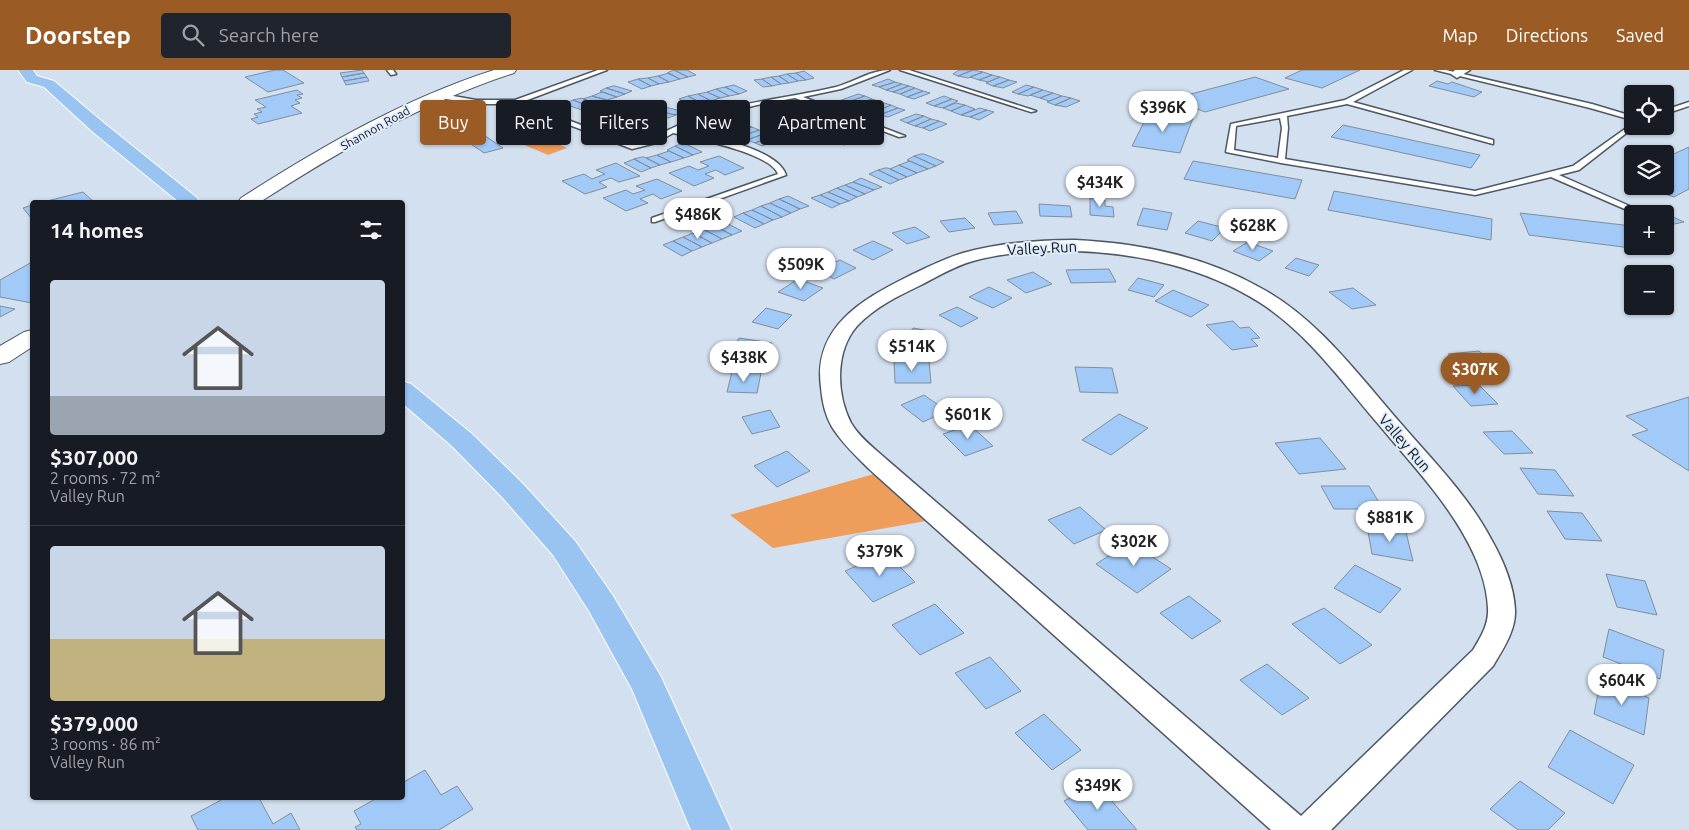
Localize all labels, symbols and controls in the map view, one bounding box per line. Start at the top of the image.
search box [161,13,511,58]
icon: search [179,21,207,49]
text: Doorstep [25,22,131,49]
text: Search here [219,24,319,46]
text: Map [1442,25,1478,45]
text: Directions [1506,25,1588,45]
text: Saved [1616,25,1664,45]
map controls [1624,85,1674,315]
button: locate [1624,85,1674,135]
pin: $396K [1128,90,1198,133]
text: $396K [1140,98,1186,116]
chip: Buy [420,100,486,145]
chip: Rent [496,100,571,145]
chip: Filters [581,100,667,145]
chip: New [677,100,750,145]
chip: Apartment [760,100,884,145]
street label: Shannon Road [338,104,412,152]
button: layers [1624,145,1674,195]
pin: $434K [1065,166,1135,208]
text: $434K [1077,173,1123,191]
pin: $486K [663,198,733,240]
text: $486K [675,205,721,223]
button: + [1624,205,1674,255]
pin: $628K [1218,208,1288,251]
icon: filters [357,216,385,244]
text: $628K [1230,216,1276,234]
text: 14 homes [50,218,144,242]
street label: Valley Run [1006,238,1078,258]
pin: $509K [766,248,836,290]
text: $509K [778,255,824,273]
button: − [1624,265,1674,315]
icon: home [173,313,263,403]
pin: $514K [877,330,947,372]
text: $514K [889,337,935,355]
pin: $438K [709,340,779,383]
text: $438K [721,348,767,366]
pin: $307K [1440,352,1510,395]
text: $307K [1452,360,1498,378]
pin: $601K [933,398,1003,440]
text: $601K [945,405,991,423]
street label: Valley Run [1376,411,1434,475]
text: $307,000 [50,445,138,469]
text: 2 rooms · 72 m² [50,469,161,487]
text: Valley Run [50,487,125,505]
pin: $881K [1355,500,1425,543]
text: $881K [1367,508,1413,526]
pin: $302K [1099,524,1169,567]
text: $302K [1111,532,1157,550]
pin: $379K [845,534,915,577]
text: $379K [857,542,903,560]
icon: home [173,578,263,668]
pin: $604K [1587,664,1657,706]
text: $604K [1599,671,1645,689]
text: $379,000 [50,711,138,735]
text: 3 rooms · 86 m² [50,735,161,753]
text: Valley Run [50,753,125,771]
pin: $349K [1063,768,1133,811]
text: $349K [1075,776,1121,794]

